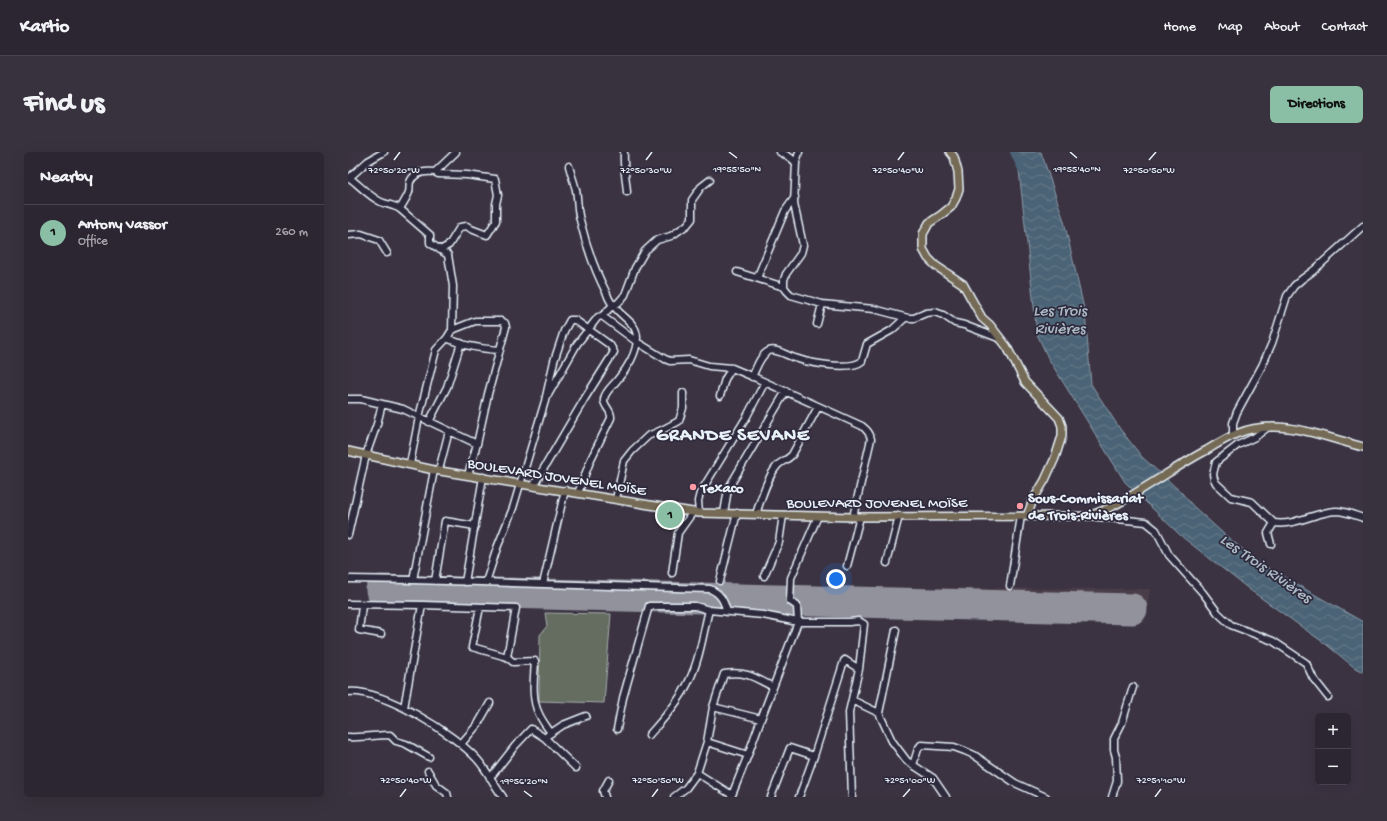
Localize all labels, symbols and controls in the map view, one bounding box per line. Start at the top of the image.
text: Kartio [20,16,69,39]
text: Home [1164,19,1196,36]
text: Map [1218,19,1242,36]
text: About [1264,19,1300,36]
text: Contact [1322,19,1367,36]
button: Directions [1270,86,1363,123]
text: Find us [24,88,104,121]
text: 19°55'50"N [712,164,762,176]
text: 19°55'40"N [1052,164,1101,176]
text: 72°50'20"W [367,165,420,177]
text: 72°50'30"W [619,165,672,177]
text: 72°50'40"W [871,165,924,177]
text: 72°50'50"W [1122,165,1175,177]
text: Nearby [40,168,93,188]
text: Antony Vassor [78,216,167,234]
text: 1 [50,225,56,240]
text: 260 m [275,225,308,240]
text: Office [78,234,108,249]
water label: Les Trois Rivières [1033,303,1089,340]
district label: GRANDE SEVANE [656,425,810,448]
street label: BOULEVARD JOVENEL MOÏSE [465,455,648,501]
place label: Texaco [700,480,744,498]
marker: Texaco [688,482,698,492]
place label: Sous-Commissariat de Trois-Rivières [1028,490,1145,525]
street label: BOULEVARD JOVENEL MOÏSE [786,495,968,513]
pin: 1 [657,500,683,530]
marker: Sous-Commissariat de Trois-Rivières [1015,501,1025,511]
water label: Les Trois Rivières [1216,531,1316,610]
your location [826,569,846,589]
map controls [1315,713,1351,785]
button: + [1315,713,1351,749]
button: − [1315,749,1351,785]
text: 72°50'40"W [379,775,432,787]
text: 72°50'50"W [631,775,684,787]
text: 72°51'00"W [884,775,936,787]
text: 72°51'10"W [1136,775,1186,787]
text: 19°56'20"N [499,776,548,788]

